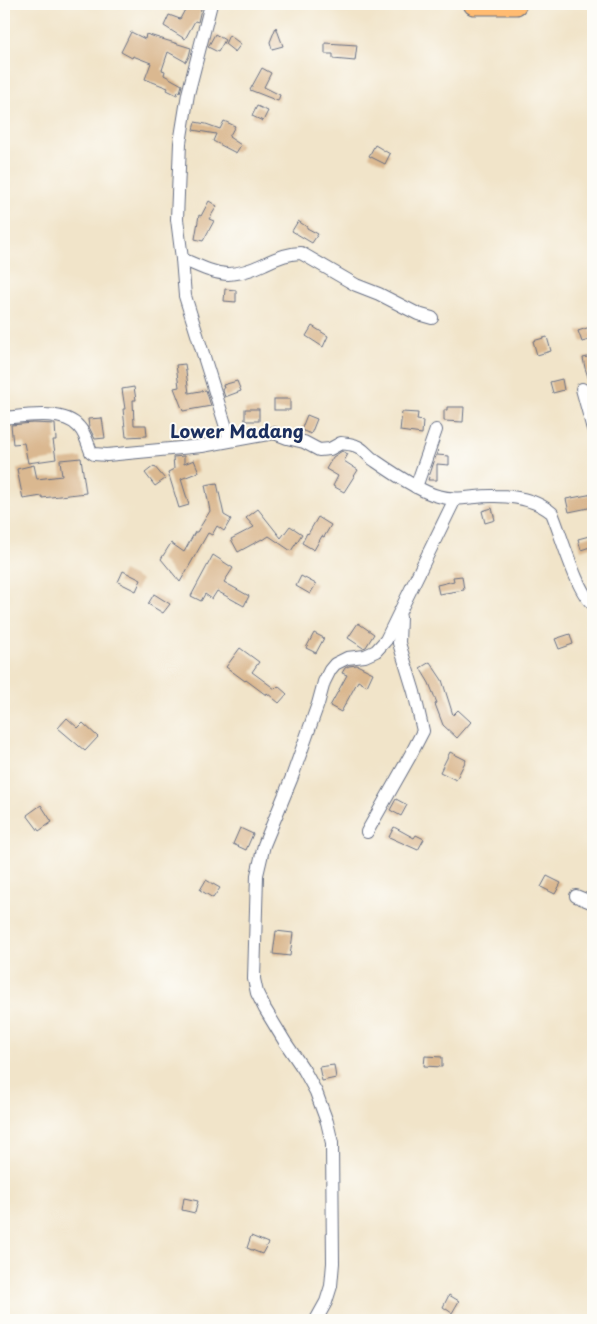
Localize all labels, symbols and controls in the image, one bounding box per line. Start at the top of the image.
district label: Lower Madang [170,417,304,444]

